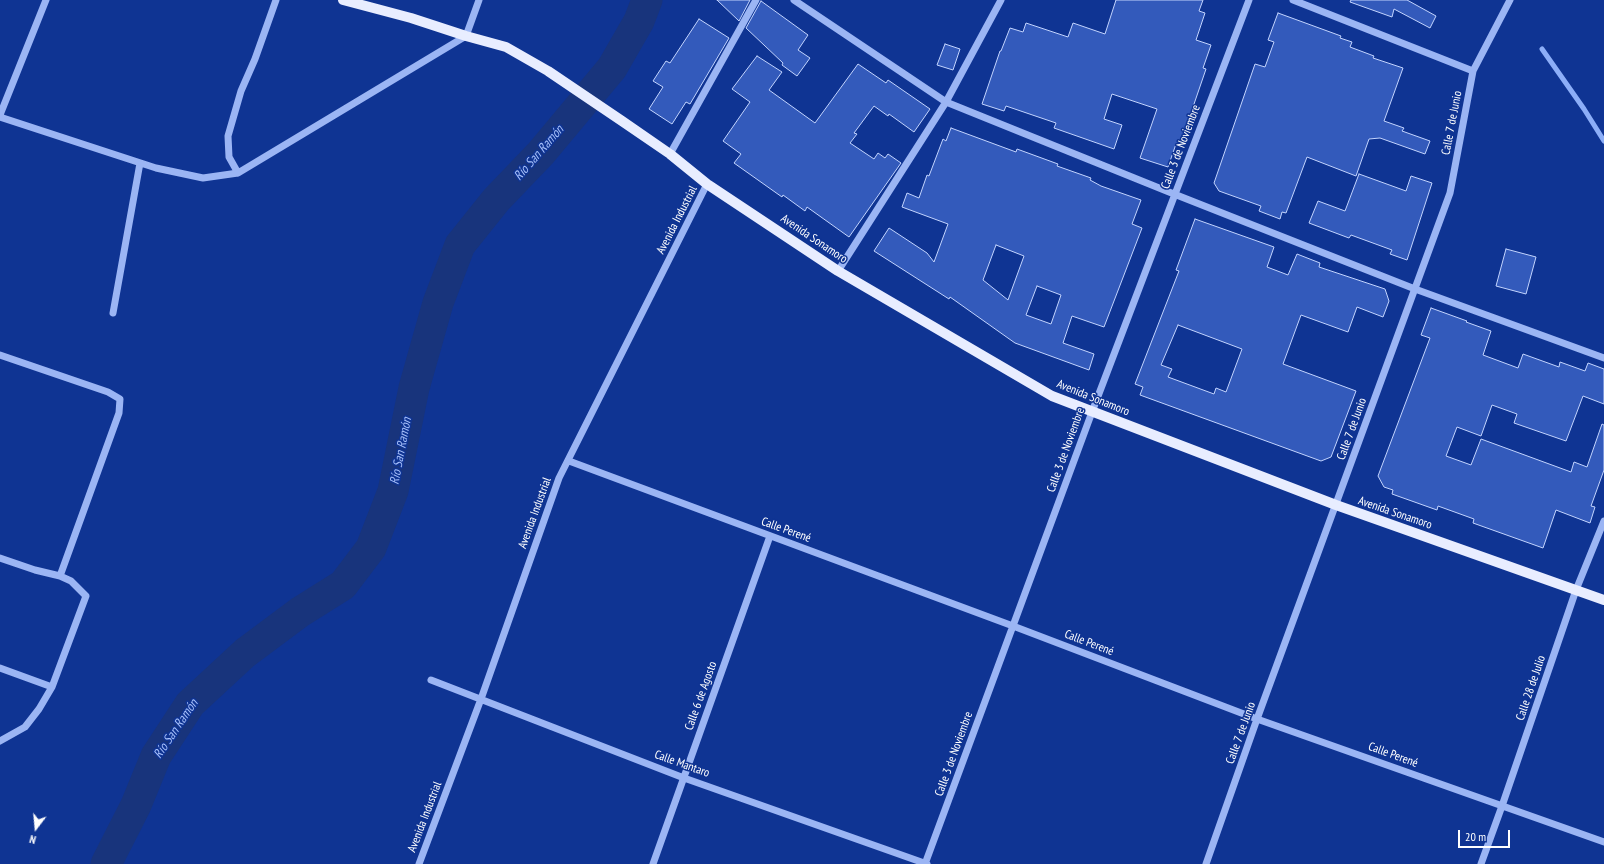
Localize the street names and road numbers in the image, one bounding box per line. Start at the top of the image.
street label: Calle 7 de Junio [1439,90,1465,156]
street label: Calle 3 de Noviembre [1158,103,1204,191]
street label: Avenida Industrial [654,183,700,257]
street label: Avenida Sonamoro [778,211,850,267]
street label: Avenida Sonamoro [1055,377,1131,419]
street label: Calle 7 de Junio [1334,396,1370,462]
street label: Calle 3 de Noviembre [1044,406,1088,494]
street label: Avenida Industrial [515,475,555,551]
street label: Avenida Sonamoro [1356,494,1434,532]
street label: Calle Perené [759,514,813,546]
street label: Calle Perené [1062,627,1116,659]
street label: Calle 28 de Julio [1513,654,1549,722]
street label: Calle 6 de Agosto [682,660,720,732]
street label: Calle 7 de Junio [1223,700,1259,766]
street label: Calle 3 de Noviembre [932,710,976,798]
street label: Calle Perené [1366,739,1420,771]
street label: Calle Mantaro [653,747,711,781]
street label: Avenida Industrial [405,780,445,854]

